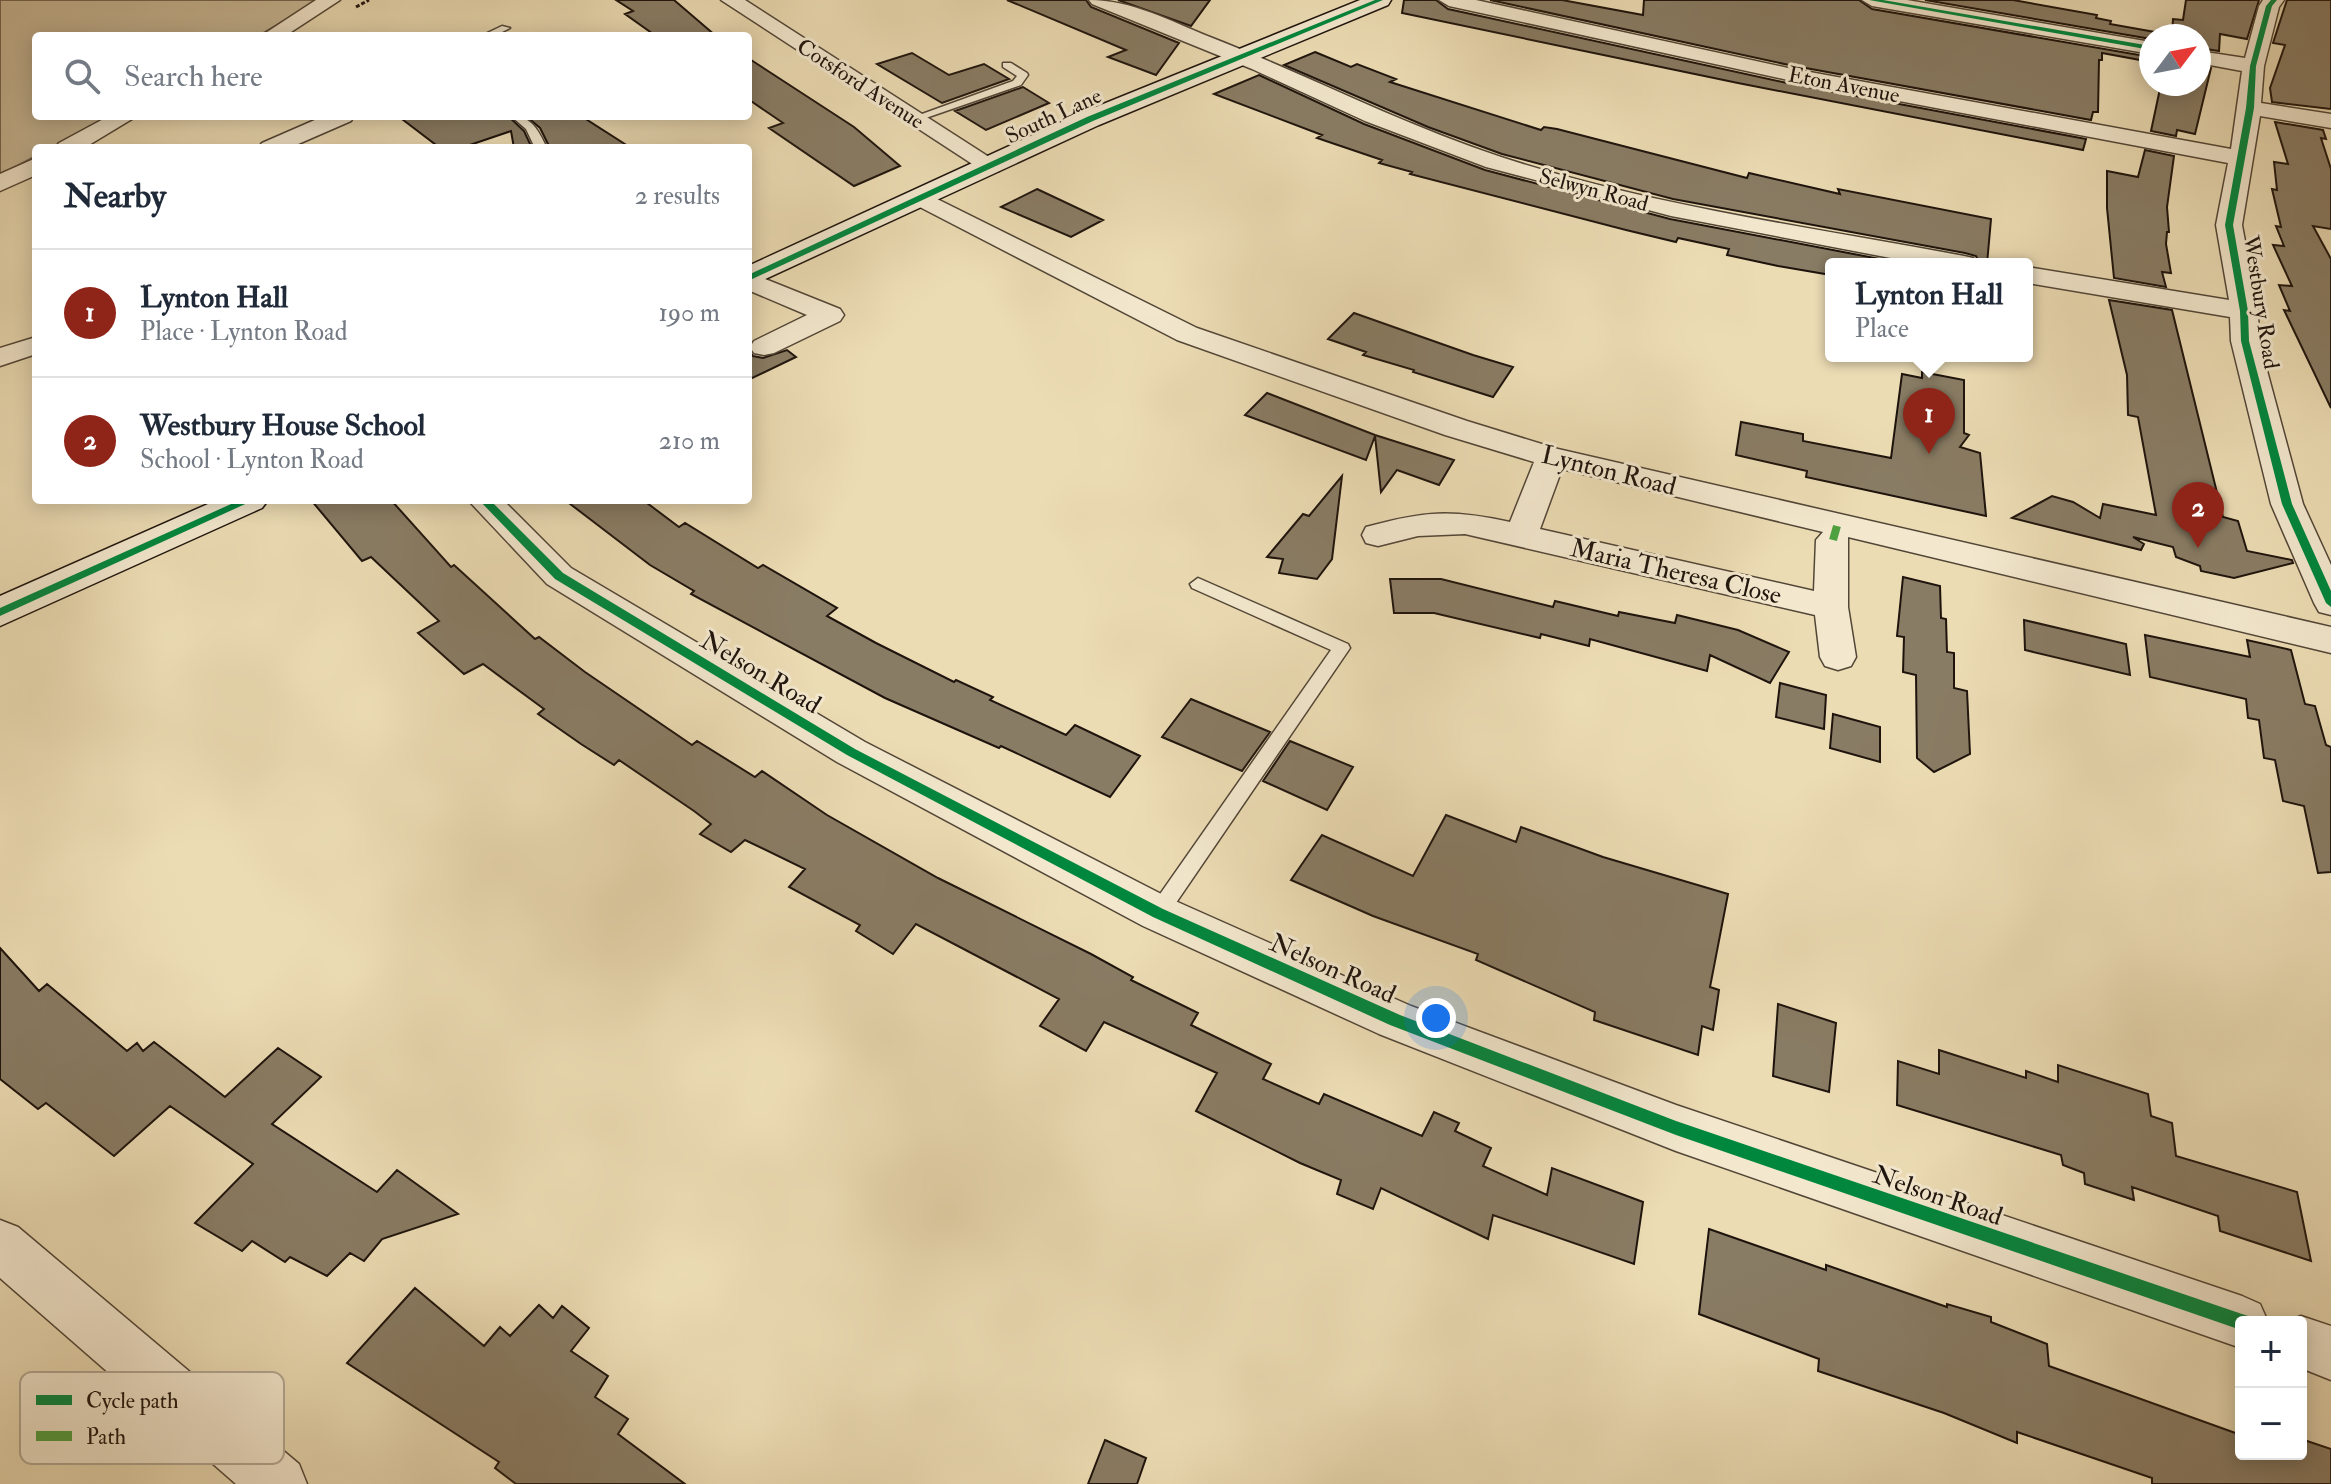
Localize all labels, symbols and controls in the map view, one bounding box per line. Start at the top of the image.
north arrow [2139,24,2211,96]
search box [32,32,752,120]
street label: Cotsford Avenue [792,32,929,135]
icon: search [60,54,104,98]
text: Search here [124,58,263,95]
street label: Eton Avenue [1786,60,1902,110]
street label: South Lane [1001,81,1106,150]
street label: Selwyn Road [1536,162,1652,218]
text: Nearby [64,175,166,218]
text: 2 results [635,180,720,212]
street label: Westbury Road [2236,232,2285,371]
popup [1825,258,2033,362]
text: Lynton Hall [1855,276,2003,313]
text: Lynton Hall [140,279,288,316]
text: 1 [85,297,95,329]
text: 190 m [659,297,720,329]
text: Place [1855,313,1909,345]
text: Place · Lynton Road [140,316,347,348]
pin: 1 [1903,388,1955,454]
text: Westbury House School [140,407,425,444]
text: 2 [83,425,97,457]
text: 210 m [659,425,720,457]
street label: Lynton Road [1538,439,1680,503]
text: School · Lynton Road [140,444,364,476]
pin: 2 [2172,482,2224,548]
street label: Maria Theresa Close [1567,532,1785,612]
street label: Nelson Road [694,624,827,721]
street label: Nelson Road [1264,927,1401,1011]
your location [1416,998,1456,1038]
street label: Nelson Road [1869,1159,2007,1233]
map controls [2235,1316,2307,1460]
button: + [2235,1316,2307,1388]
legend [20,1372,284,1464]
text: Cycle path [86,1387,179,1416]
button: − [2235,1388,2307,1460]
text: Path [86,1423,127,1451]

